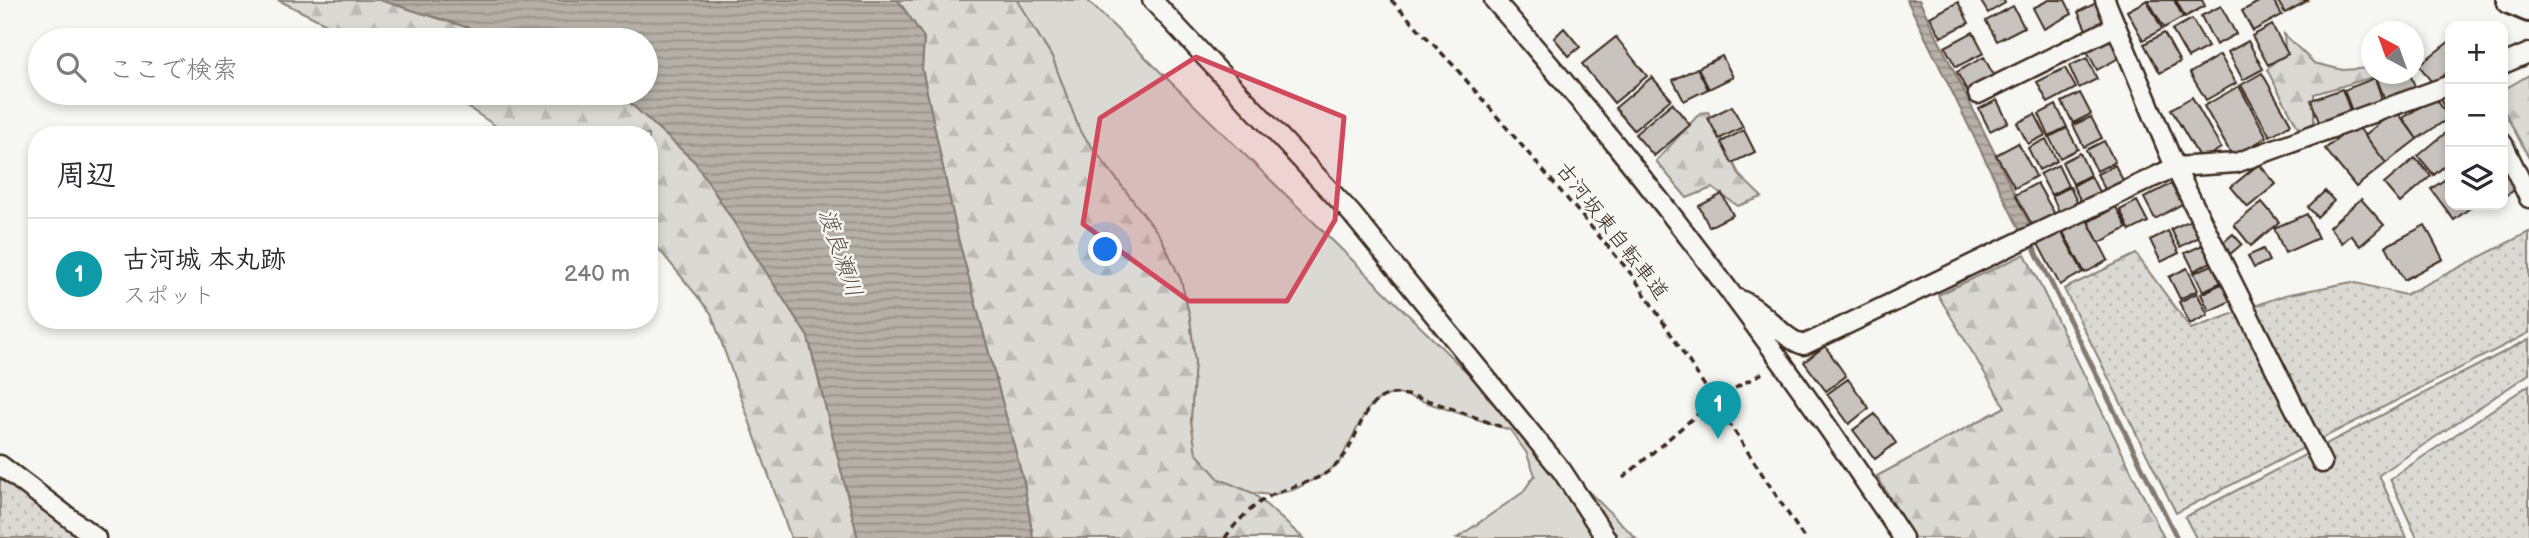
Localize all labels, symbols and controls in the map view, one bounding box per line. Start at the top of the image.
north arrow [2361,21,2424,84]
map controls [2445,21,2508,210]
button: + [2445,21,2508,84]
search box [28,28,658,105]
icon: search [52,48,90,86]
text: ここで検索 [108,55,238,86]
button: − [2445,84,2508,147]
button: layers [2445,147,2508,210]
street label: 古河坂東自転車道 [1550,157,1674,305]
text: 周辺 [56,158,116,194]
water label: 渡良瀬川 [812,205,868,301]
your location [1088,232,1122,266]
text: 古河城 本丸跡 [123,245,286,276]
text: 1 [74,260,84,288]
text: 240 m [564,260,630,288]
text: スポット [123,282,215,310]
pin: 1 [1695,381,1741,439]

